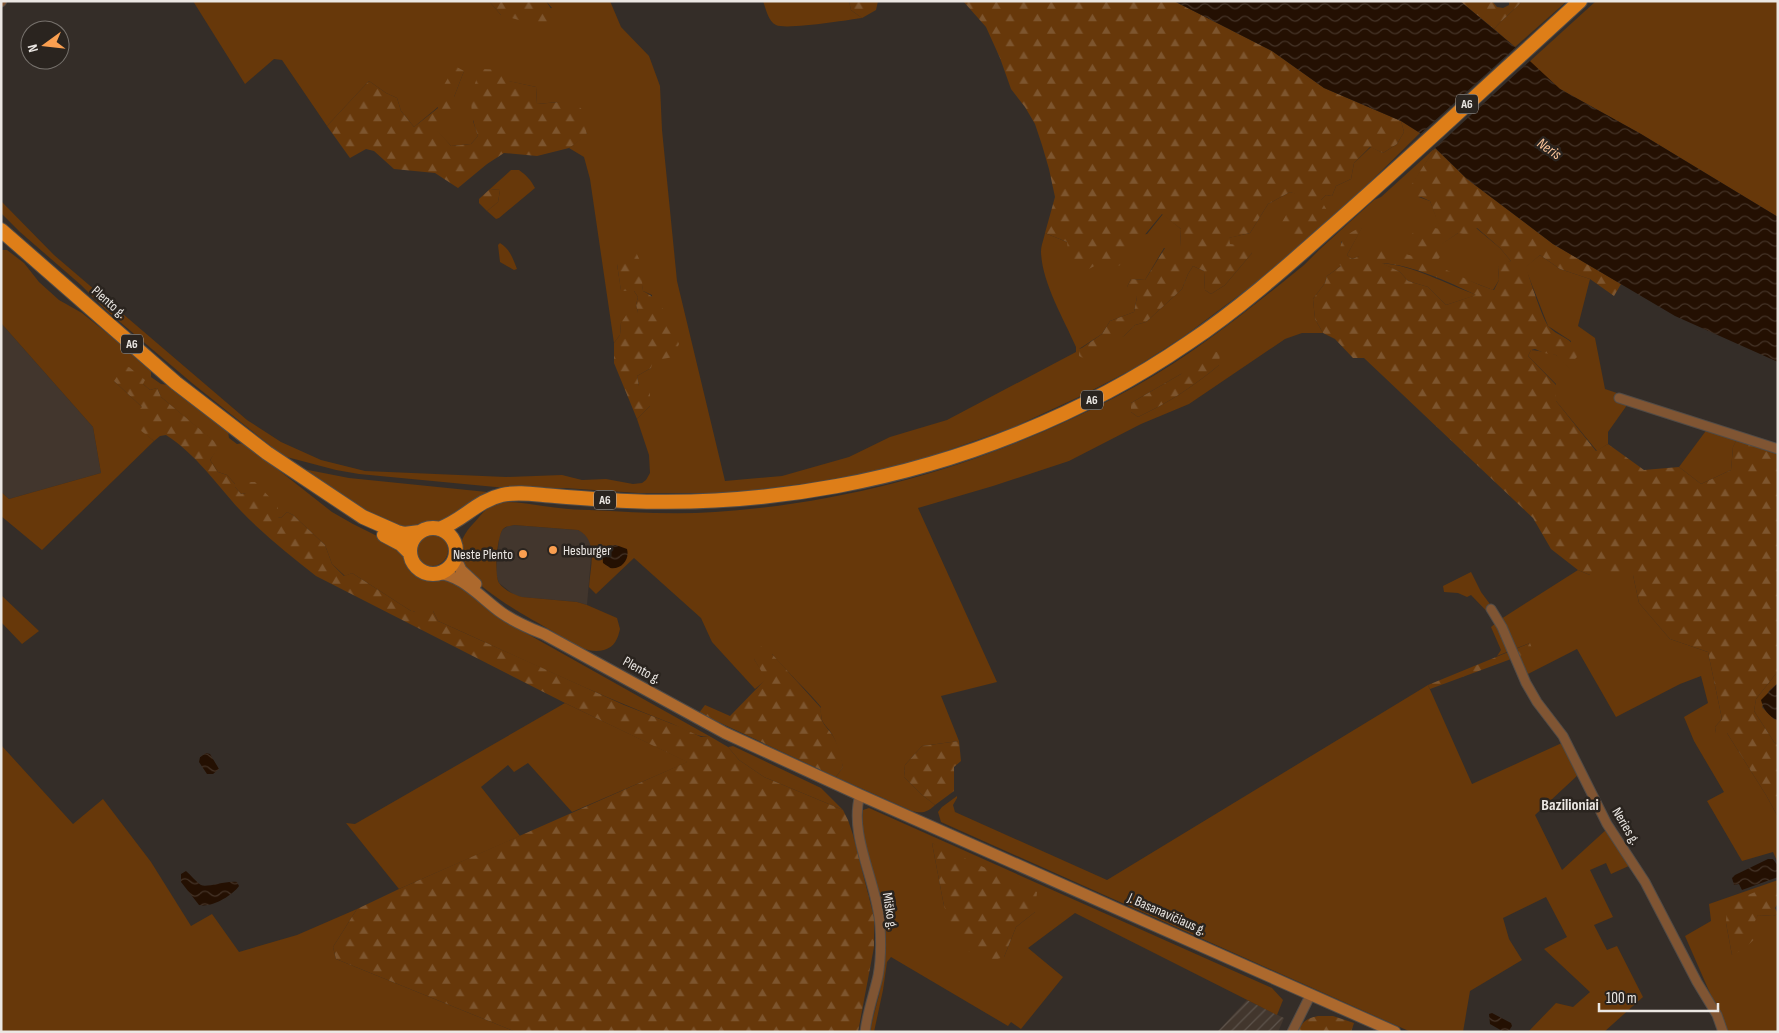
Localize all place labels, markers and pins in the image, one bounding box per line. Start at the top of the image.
place label: Hesburger [563,542,611,559]
marker: Hesburger [547,544,559,556]
place label: Neste Plento [453,546,513,563]
marker: Neste Plento [517,548,529,560]

